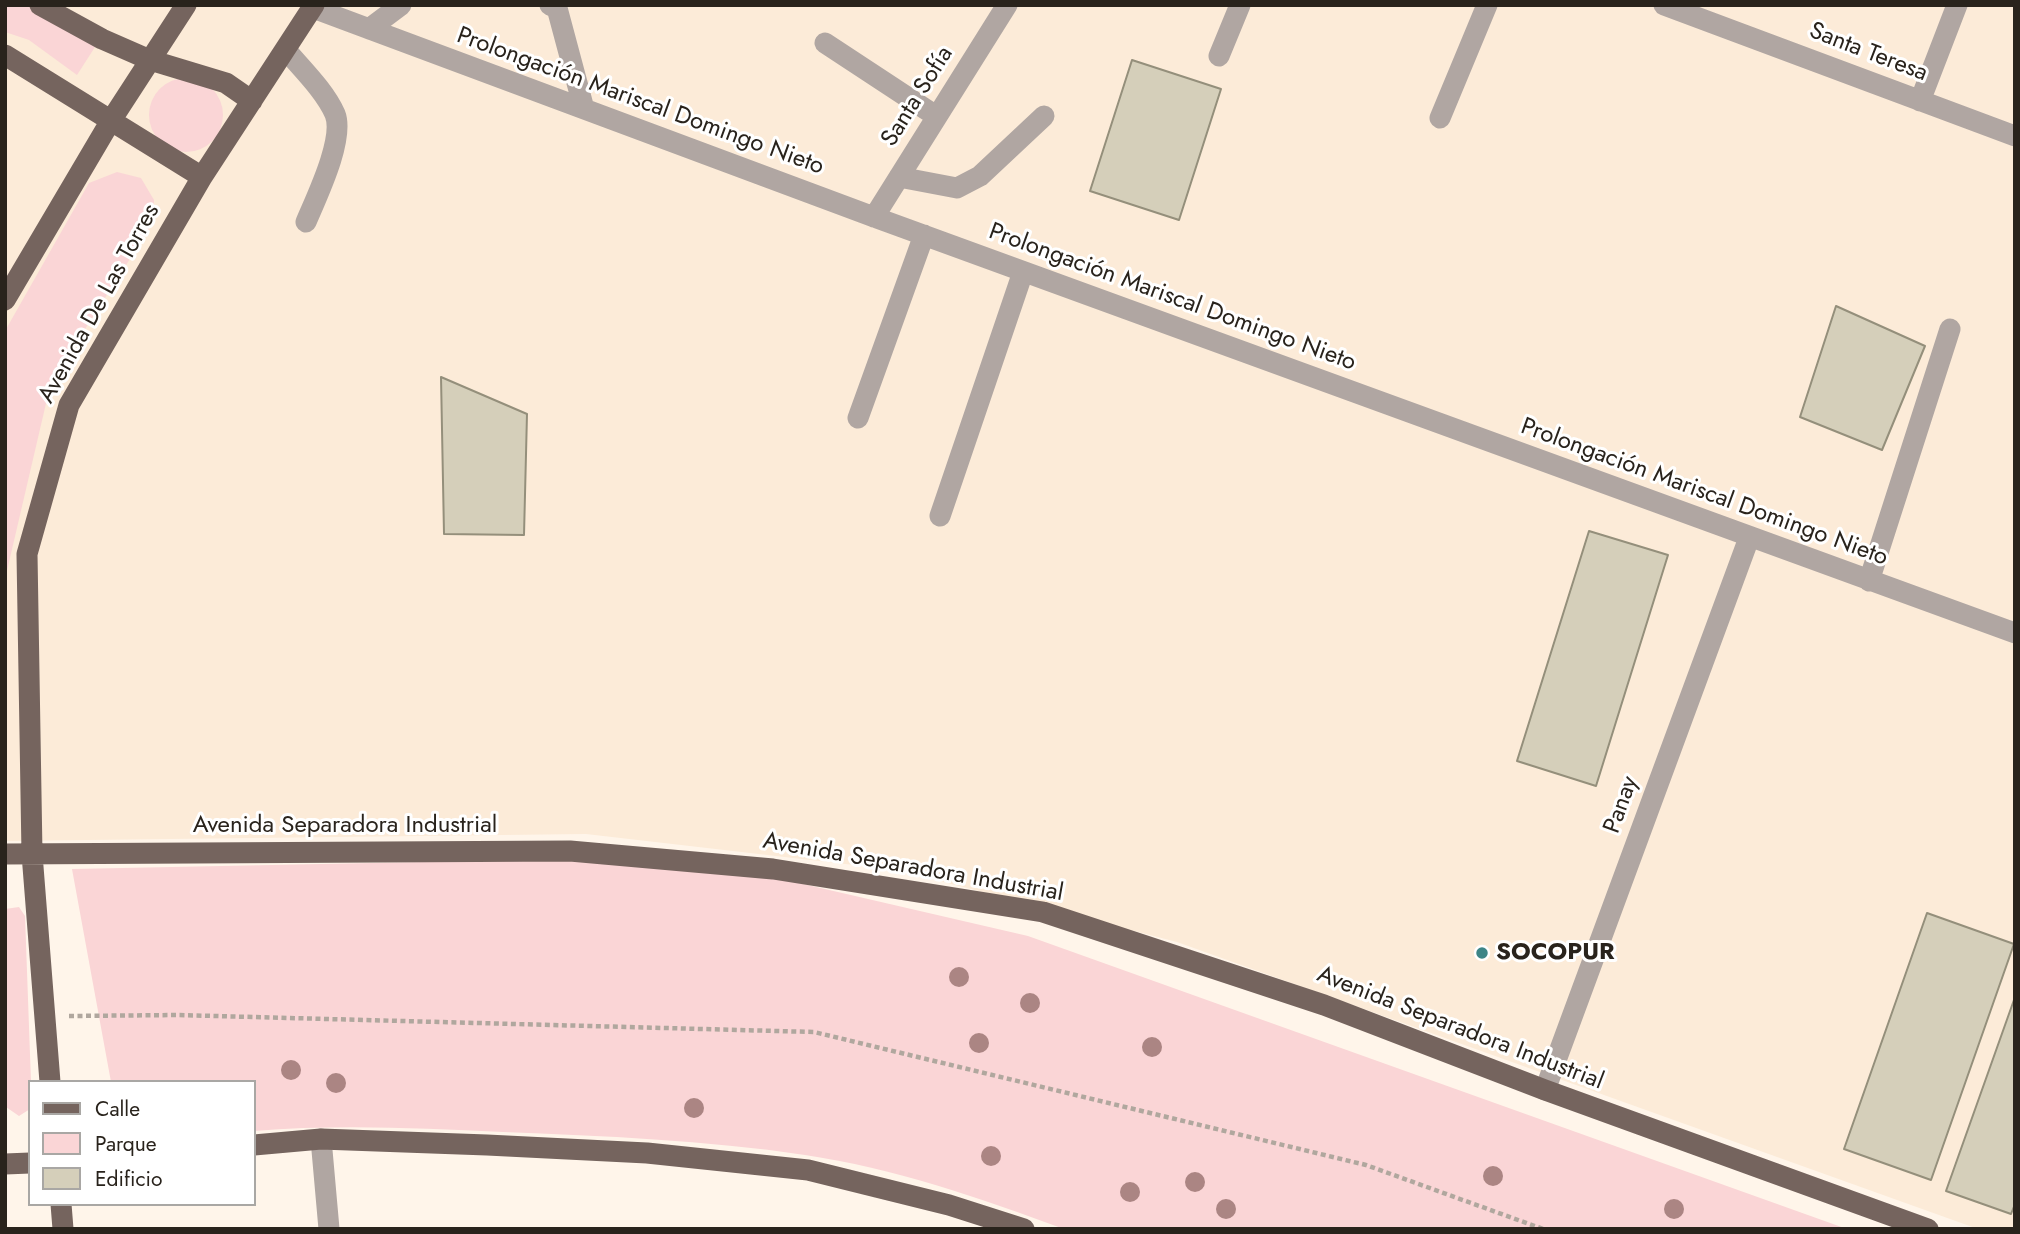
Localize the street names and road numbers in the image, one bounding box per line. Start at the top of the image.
street label: Santa Teresa [1805,17,1931,89]
street label: Prolongación Mariscal Domingo Nieto [452,22,828,182]
street label: Santa Sofía [876,42,960,152]
street label: Avenida De Las Torres [33,199,167,409]
street label: Prolongación Mariscal Domingo Nieto [984,218,1360,378]
street label: Prolongación Mariscal Domingo Nieto [1516,413,1892,573]
street label: Panay [1598,773,1646,837]
street label: Avenida Separadora Industrial [193,812,497,840]
street label: Avenida Separadora Industrial [761,827,1065,909]
street label: Avenida Separadora Industrial [1313,961,1607,1097]

